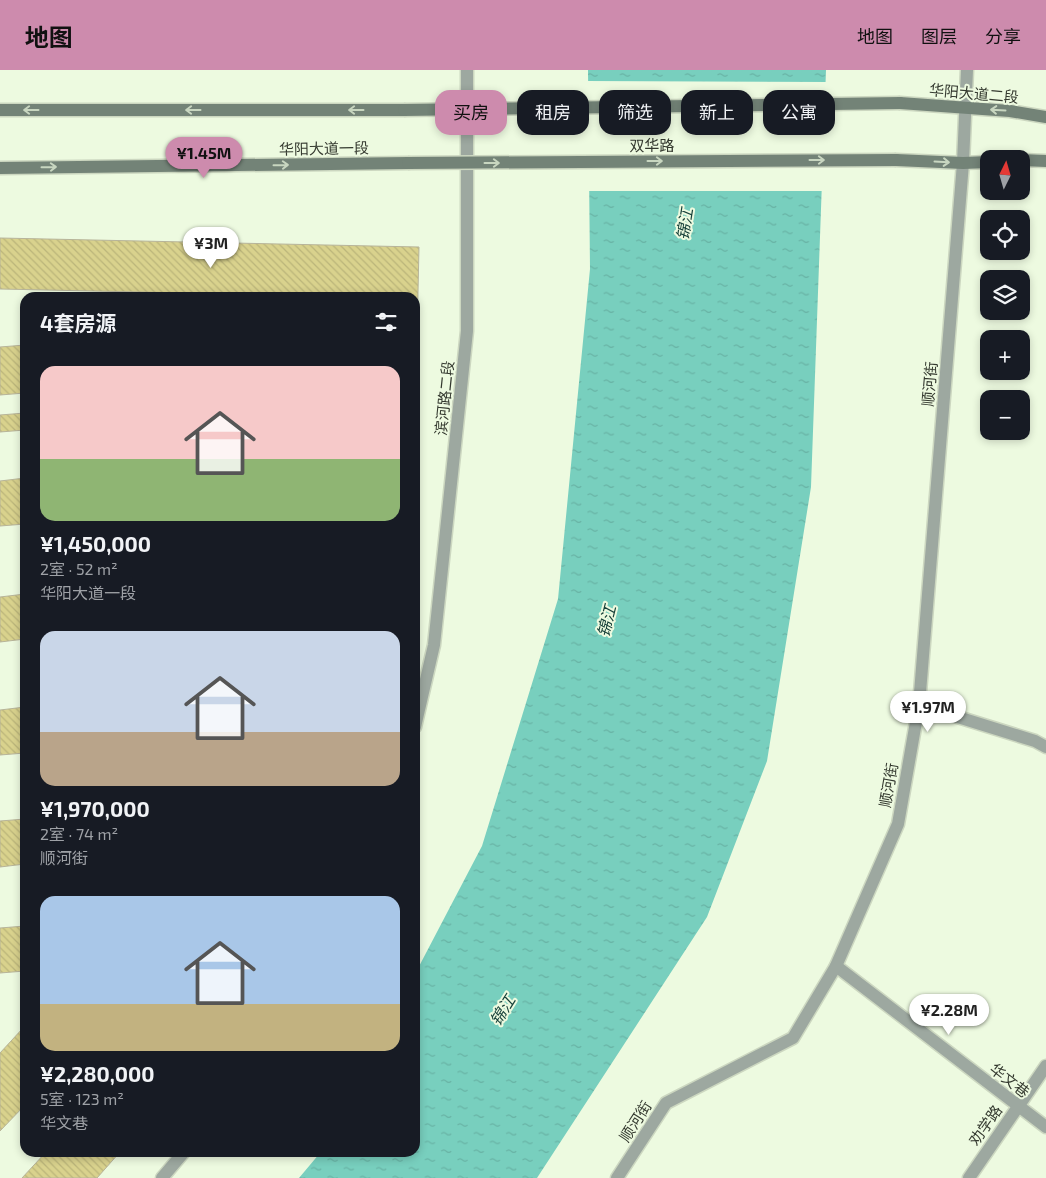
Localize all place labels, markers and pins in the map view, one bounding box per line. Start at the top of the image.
pin: ¥1.45M [163,136,245,179]
pin: ¥3M [187,226,235,269]
pin: ¥1.97M [887,690,969,733]
pin: ¥2.28M [908,994,990,1036]

